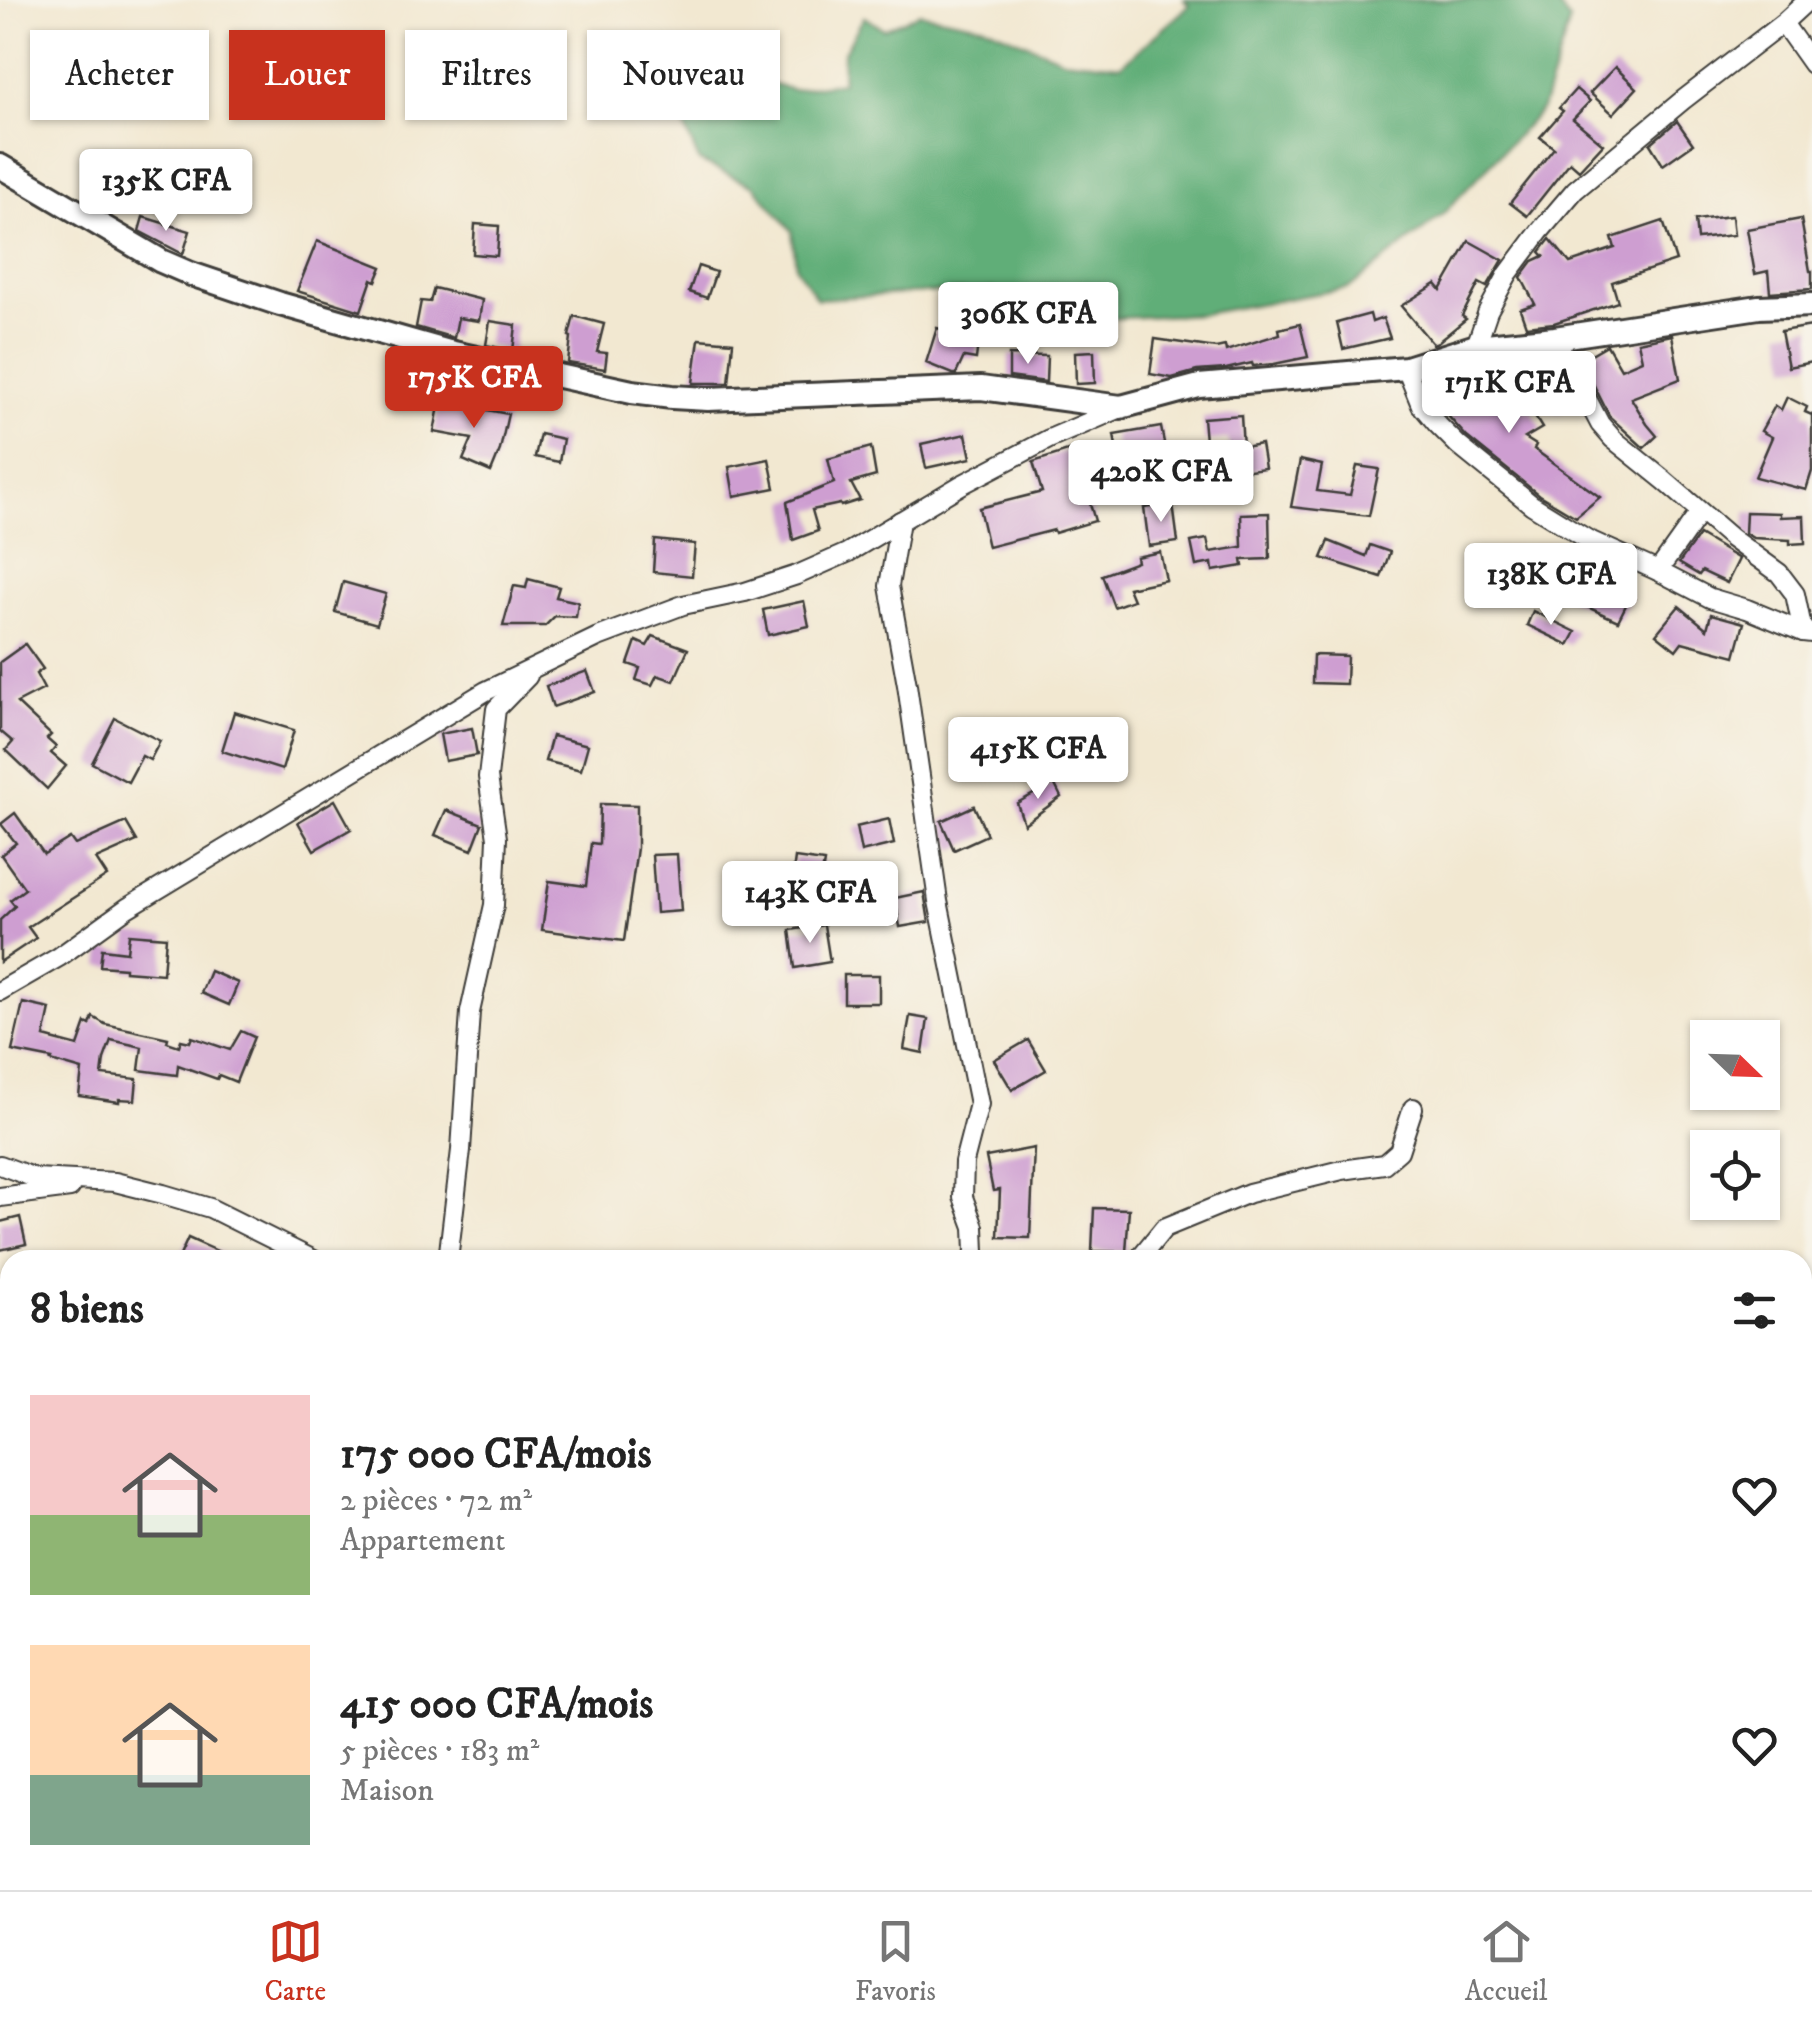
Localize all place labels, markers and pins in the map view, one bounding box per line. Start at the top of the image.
pin: 135K CFA [63,149,269,234]
pin: 306K CFA [925,282,1131,367]
pin: 175K CFA [371,346,577,431]
pin: 171K CFA [1406,351,1612,436]
pin: 420K CFA [1058,440,1264,525]
pin: 138K CFA [1448,543,1654,628]
pin: 415K CFA [935,717,1141,802]
pin: 143K CFA [707,861,913,946]

